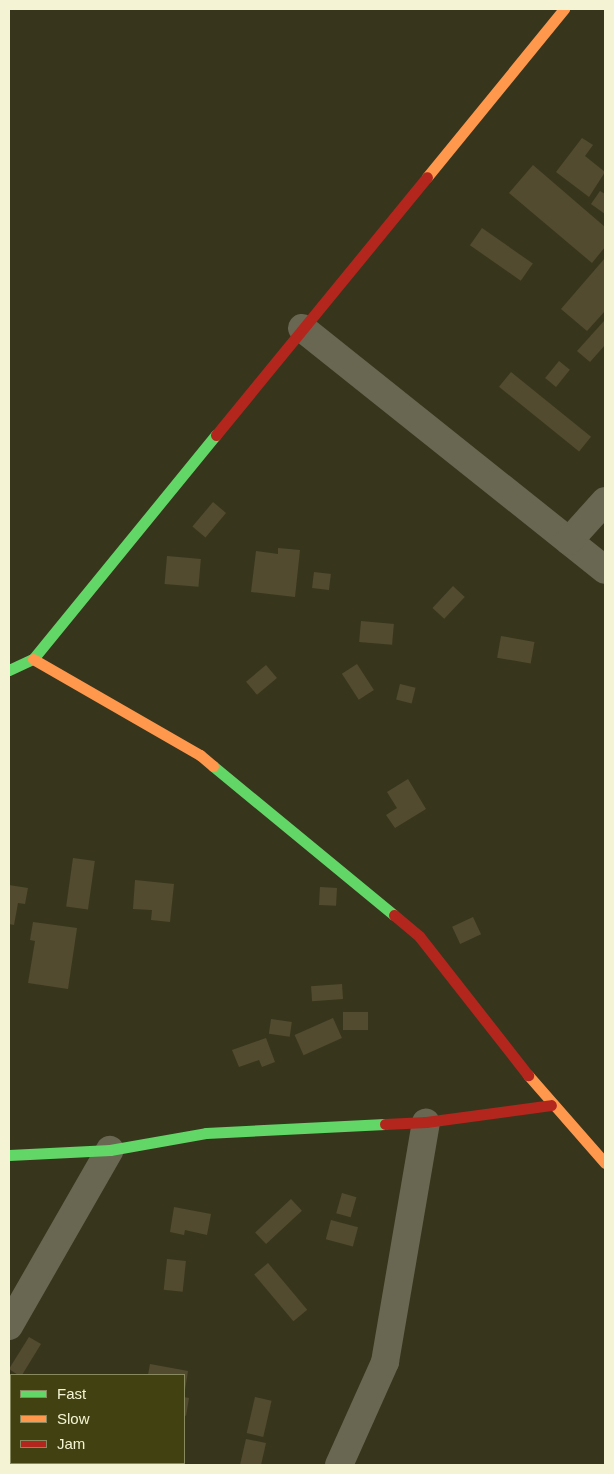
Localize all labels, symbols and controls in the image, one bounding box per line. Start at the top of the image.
legend [10,1374,185,1464]
text: Fast [57,1385,86,1402]
text: Slow [57,1410,90,1427]
text: Jam [57,1435,85,1452]

